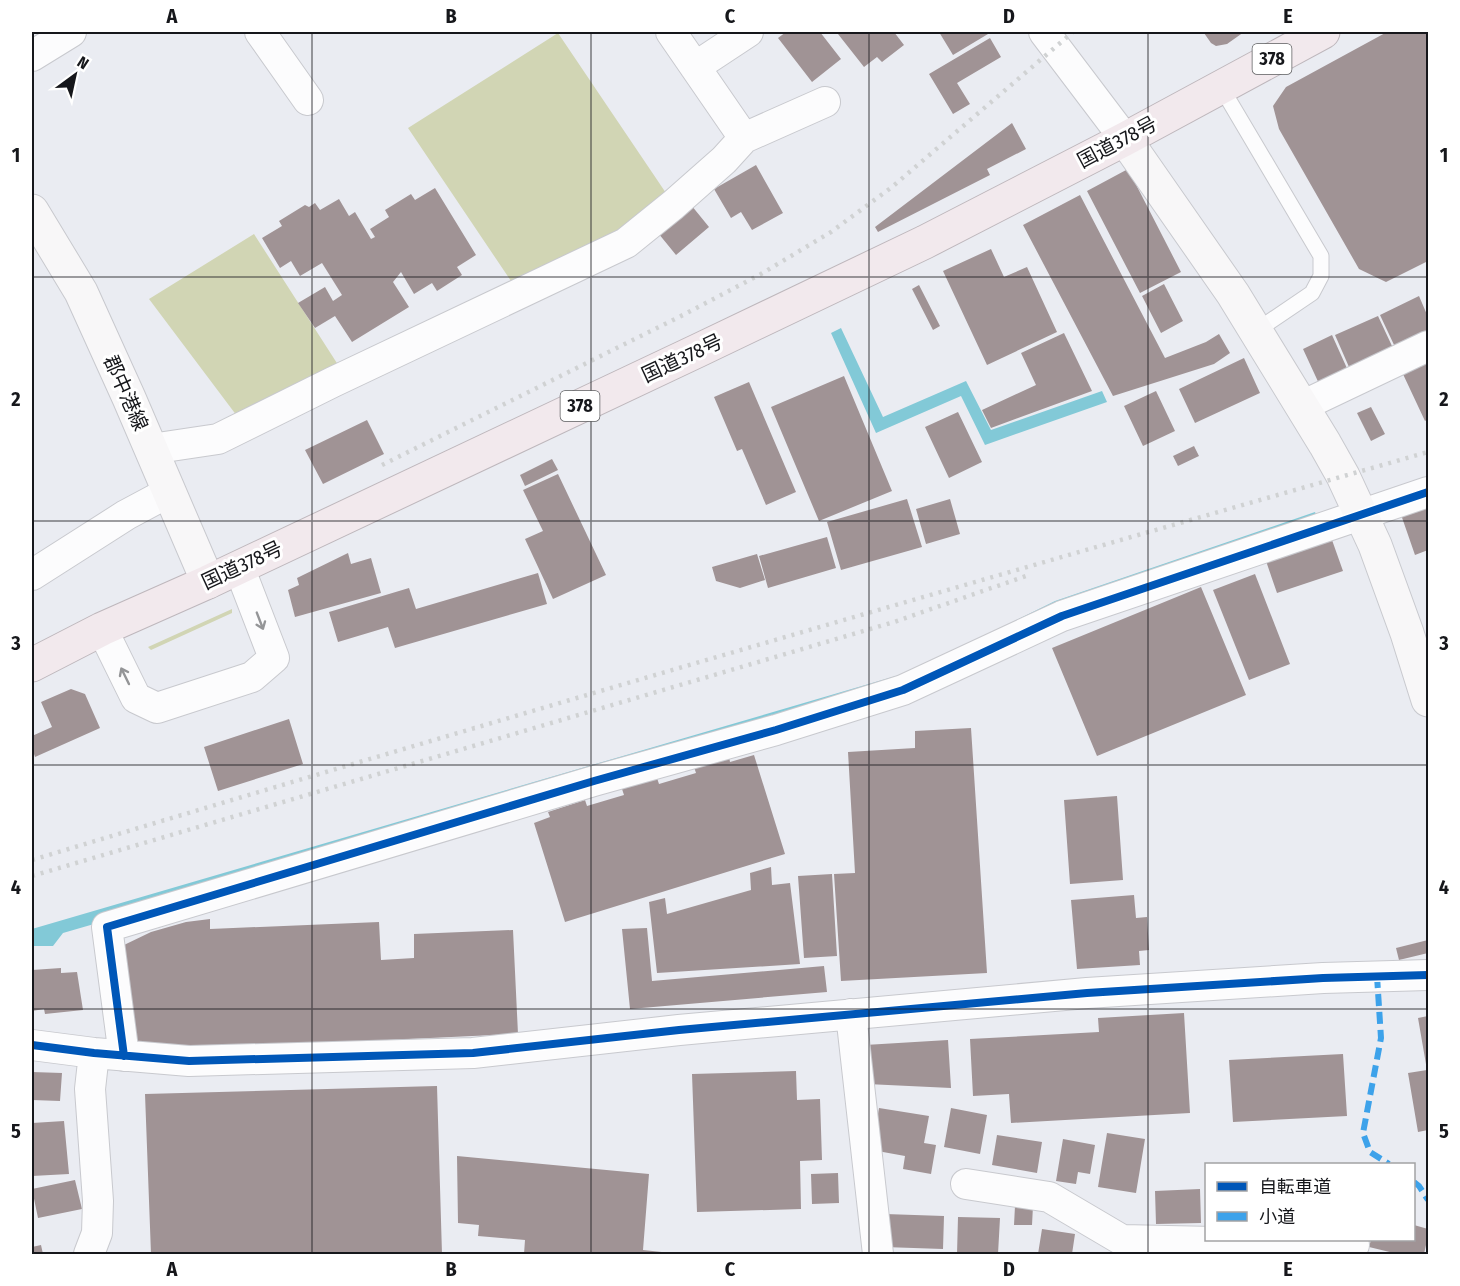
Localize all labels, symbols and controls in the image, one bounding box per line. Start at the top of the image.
text: A [166,4,179,28]
text: B [445,4,457,28]
text: C [725,4,736,28]
text: D [1003,4,1015,28]
text: E [1283,4,1293,28]
road number: 378 [1252,44,1292,74]
north arrow [45,45,105,105]
text: N [74,52,92,73]
street label: 国道378号 [1073,111,1161,173]
text: 1 [12,143,20,167]
text: 1 [1440,143,1448,167]
street label: 国道378号 [638,329,726,387]
street label: 郡中港線 [99,352,153,434]
text: 2 [10,387,21,411]
text: 2 [1438,387,1449,411]
road number: 378 [560,391,600,421]
street label: 国道378号 [198,536,286,594]
one-way arrow [255,611,266,630]
text: 3 [10,631,21,655]
text: 3 [1438,631,1449,655]
one-way arrow [119,668,131,686]
text: 4 [11,875,21,899]
text: 4 [1439,875,1449,899]
text: 5 [11,1119,21,1143]
text: 5 [1439,1119,1449,1143]
legend [1205,1163,1415,1241]
text: 自転車道 [1259,1176,1331,1198]
text: 小道 [1259,1206,1295,1228]
text: A [166,1257,179,1281]
text: B [445,1257,457,1281]
text: C [725,1257,736,1281]
text: D [1003,1257,1015,1281]
text: E [1283,1257,1293,1281]

